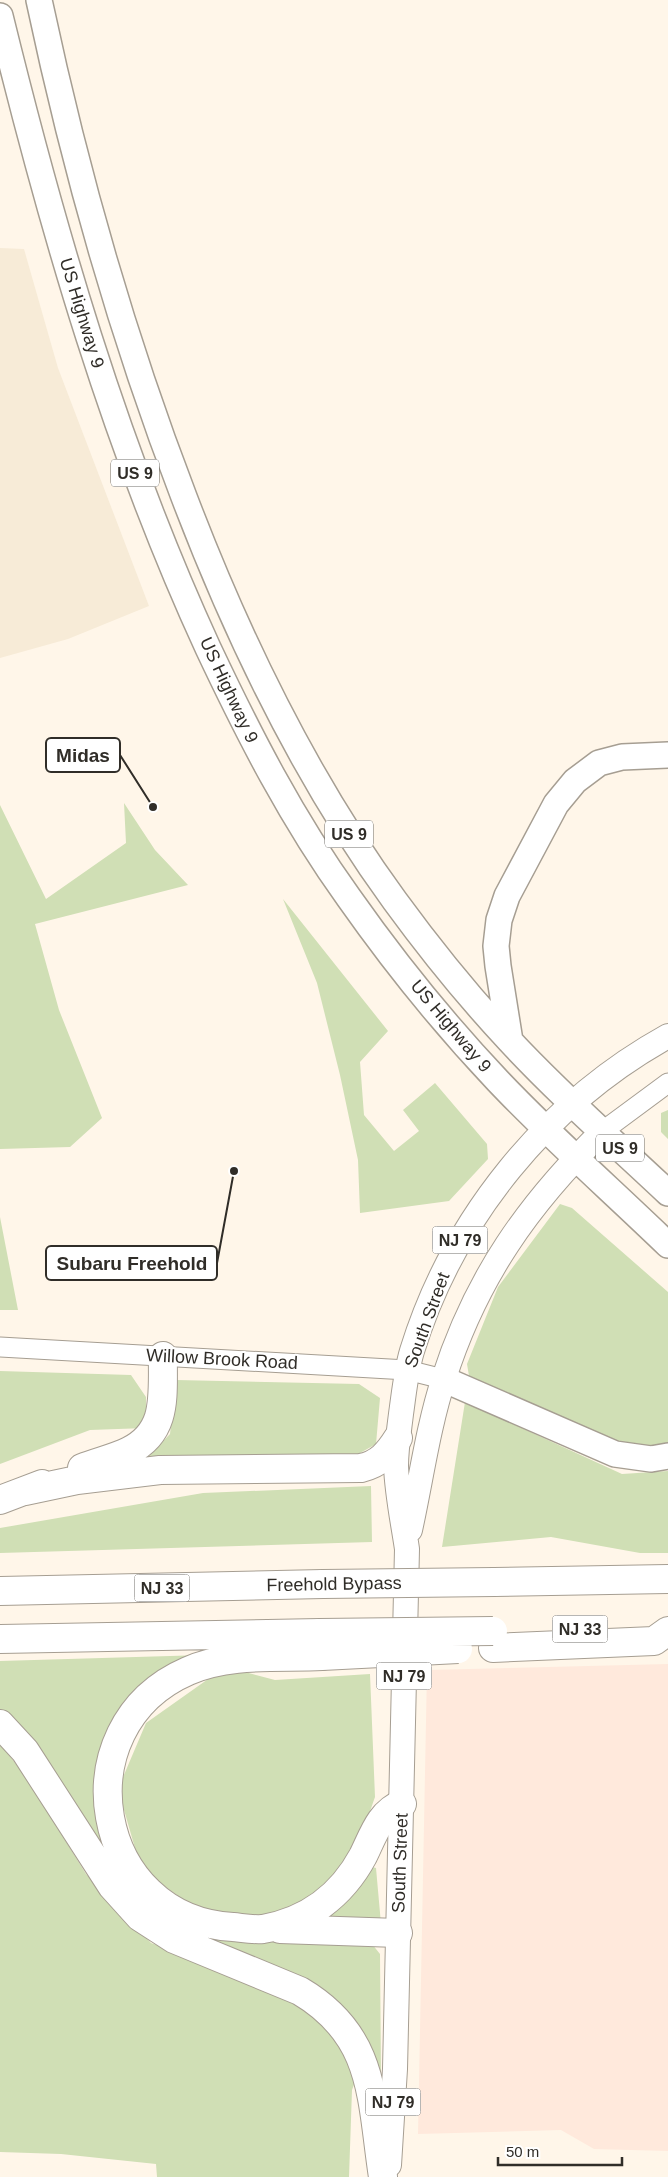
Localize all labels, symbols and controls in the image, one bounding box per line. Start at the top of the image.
street label: US Highway 9 [56,256,108,370]
road number: US 9 [111,459,159,486]
street label: US Highway 9 [196,634,262,746]
callout: Midas [46,738,120,772]
text: Midas [56,745,110,766]
road number: US 9 [325,821,373,848]
street label: US Highway 9 [407,976,495,1076]
road number: US 9 [596,1134,644,1162]
road number: NJ 79 [432,1226,488,1254]
callout: Subaru Freehold [46,1246,217,1280]
text: Subaru Freehold [57,1253,207,1274]
street label: South Street [400,1270,454,1370]
street label: Willow Brook Road [146,1345,298,1373]
street label: Freehold Bypass [266,1573,402,1595]
road number: NJ 33 [134,1575,190,1602]
road number: NJ 33 [552,1616,608,1642]
road number: NJ 79 [376,1662,432,1690]
street label: South Street [388,1813,412,1913]
road number: NJ 79 [366,2088,420,2116]
scale bar [498,2134,622,2166]
text: 50 m [506,2143,539,2160]

